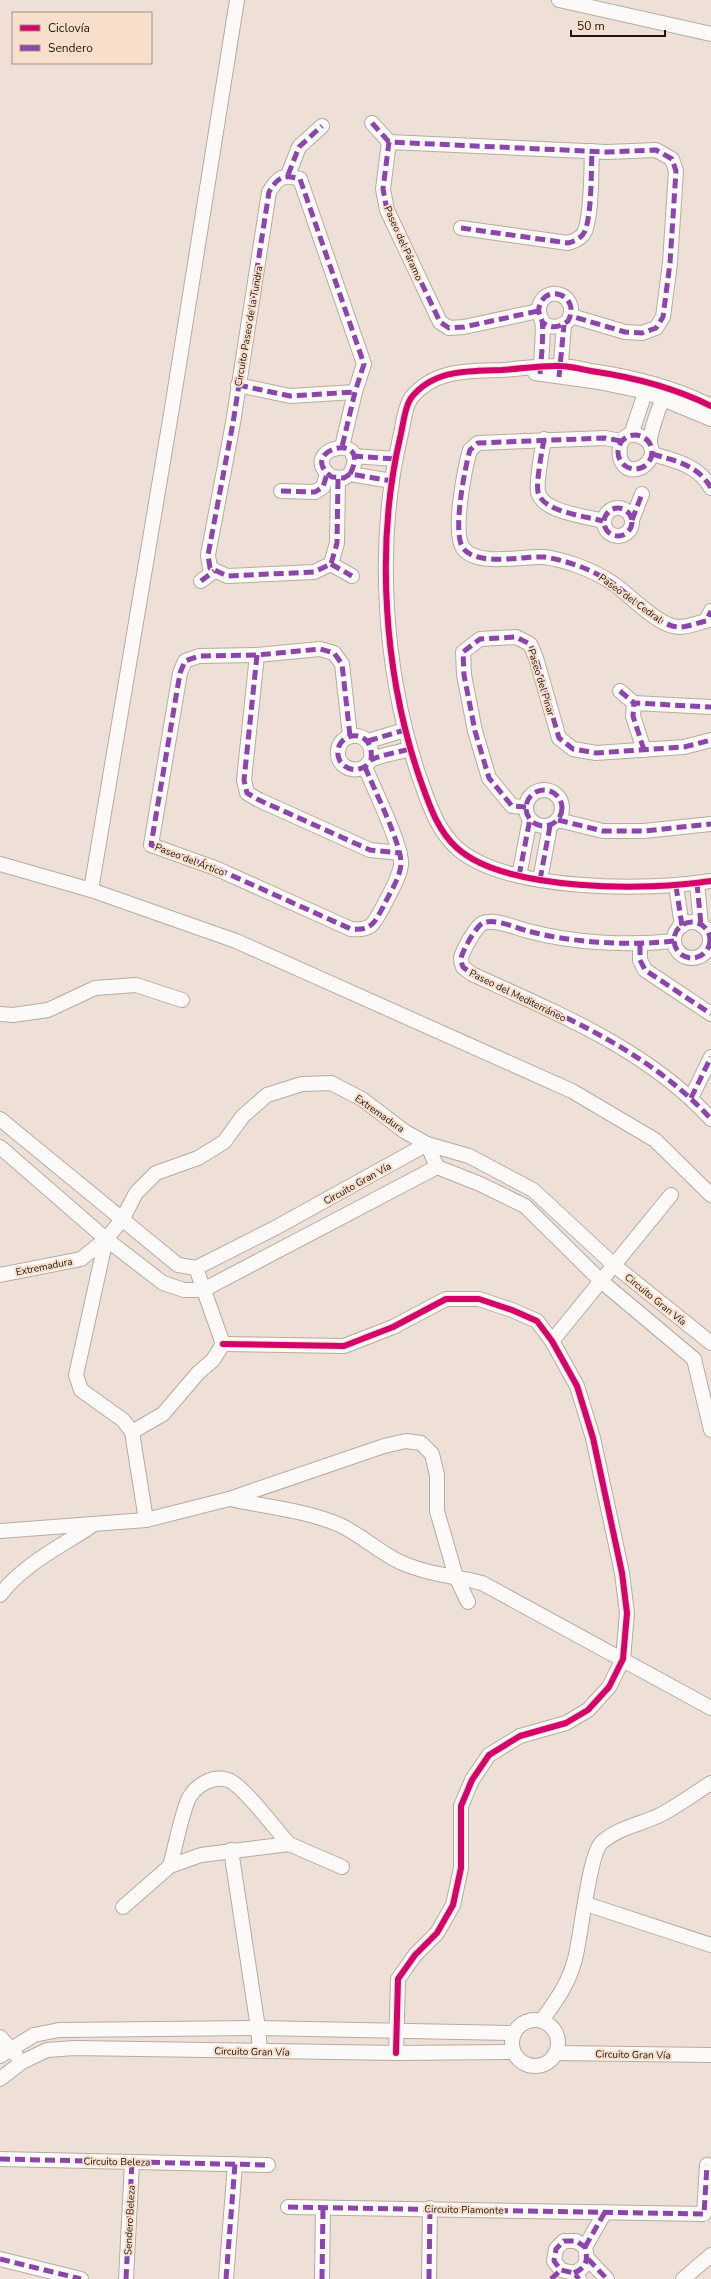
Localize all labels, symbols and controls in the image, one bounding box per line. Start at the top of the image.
legend [12,12,152,64]
scale bar [571,12,665,38]
text: 50 m [577,18,605,34]
text: Ciclovía [48,20,90,36]
text: Sendero [48,40,93,56]
street label: Paseo del Páramo [380,204,426,284]
street label: Circuito Paseo de la Tundra [231,265,266,388]
street label: Paseo del Cedral [596,571,665,627]
street label: Paseo del Pinar [524,647,558,718]
street label: Paseo del Ártico [153,840,227,880]
street label: Paseo del Mediterráneo [467,966,569,1026]
street label: Extremadura [352,1092,407,1136]
street label: Circuito Gran Vía [321,1159,394,1208]
street label: Extremadura [15,1255,74,1279]
street label: Circuito Gran Vía [622,1271,689,1329]
street label: Circuito Gran Vía [214,2044,290,2060]
street label: Circuito Gran Vía [595,2047,671,2063]
street label: Circuito Beleza [83,2154,151,2170]
street label: Sendero Beleza [121,2185,139,2255]
street label: Circuito Piamonte [424,2202,504,2218]

